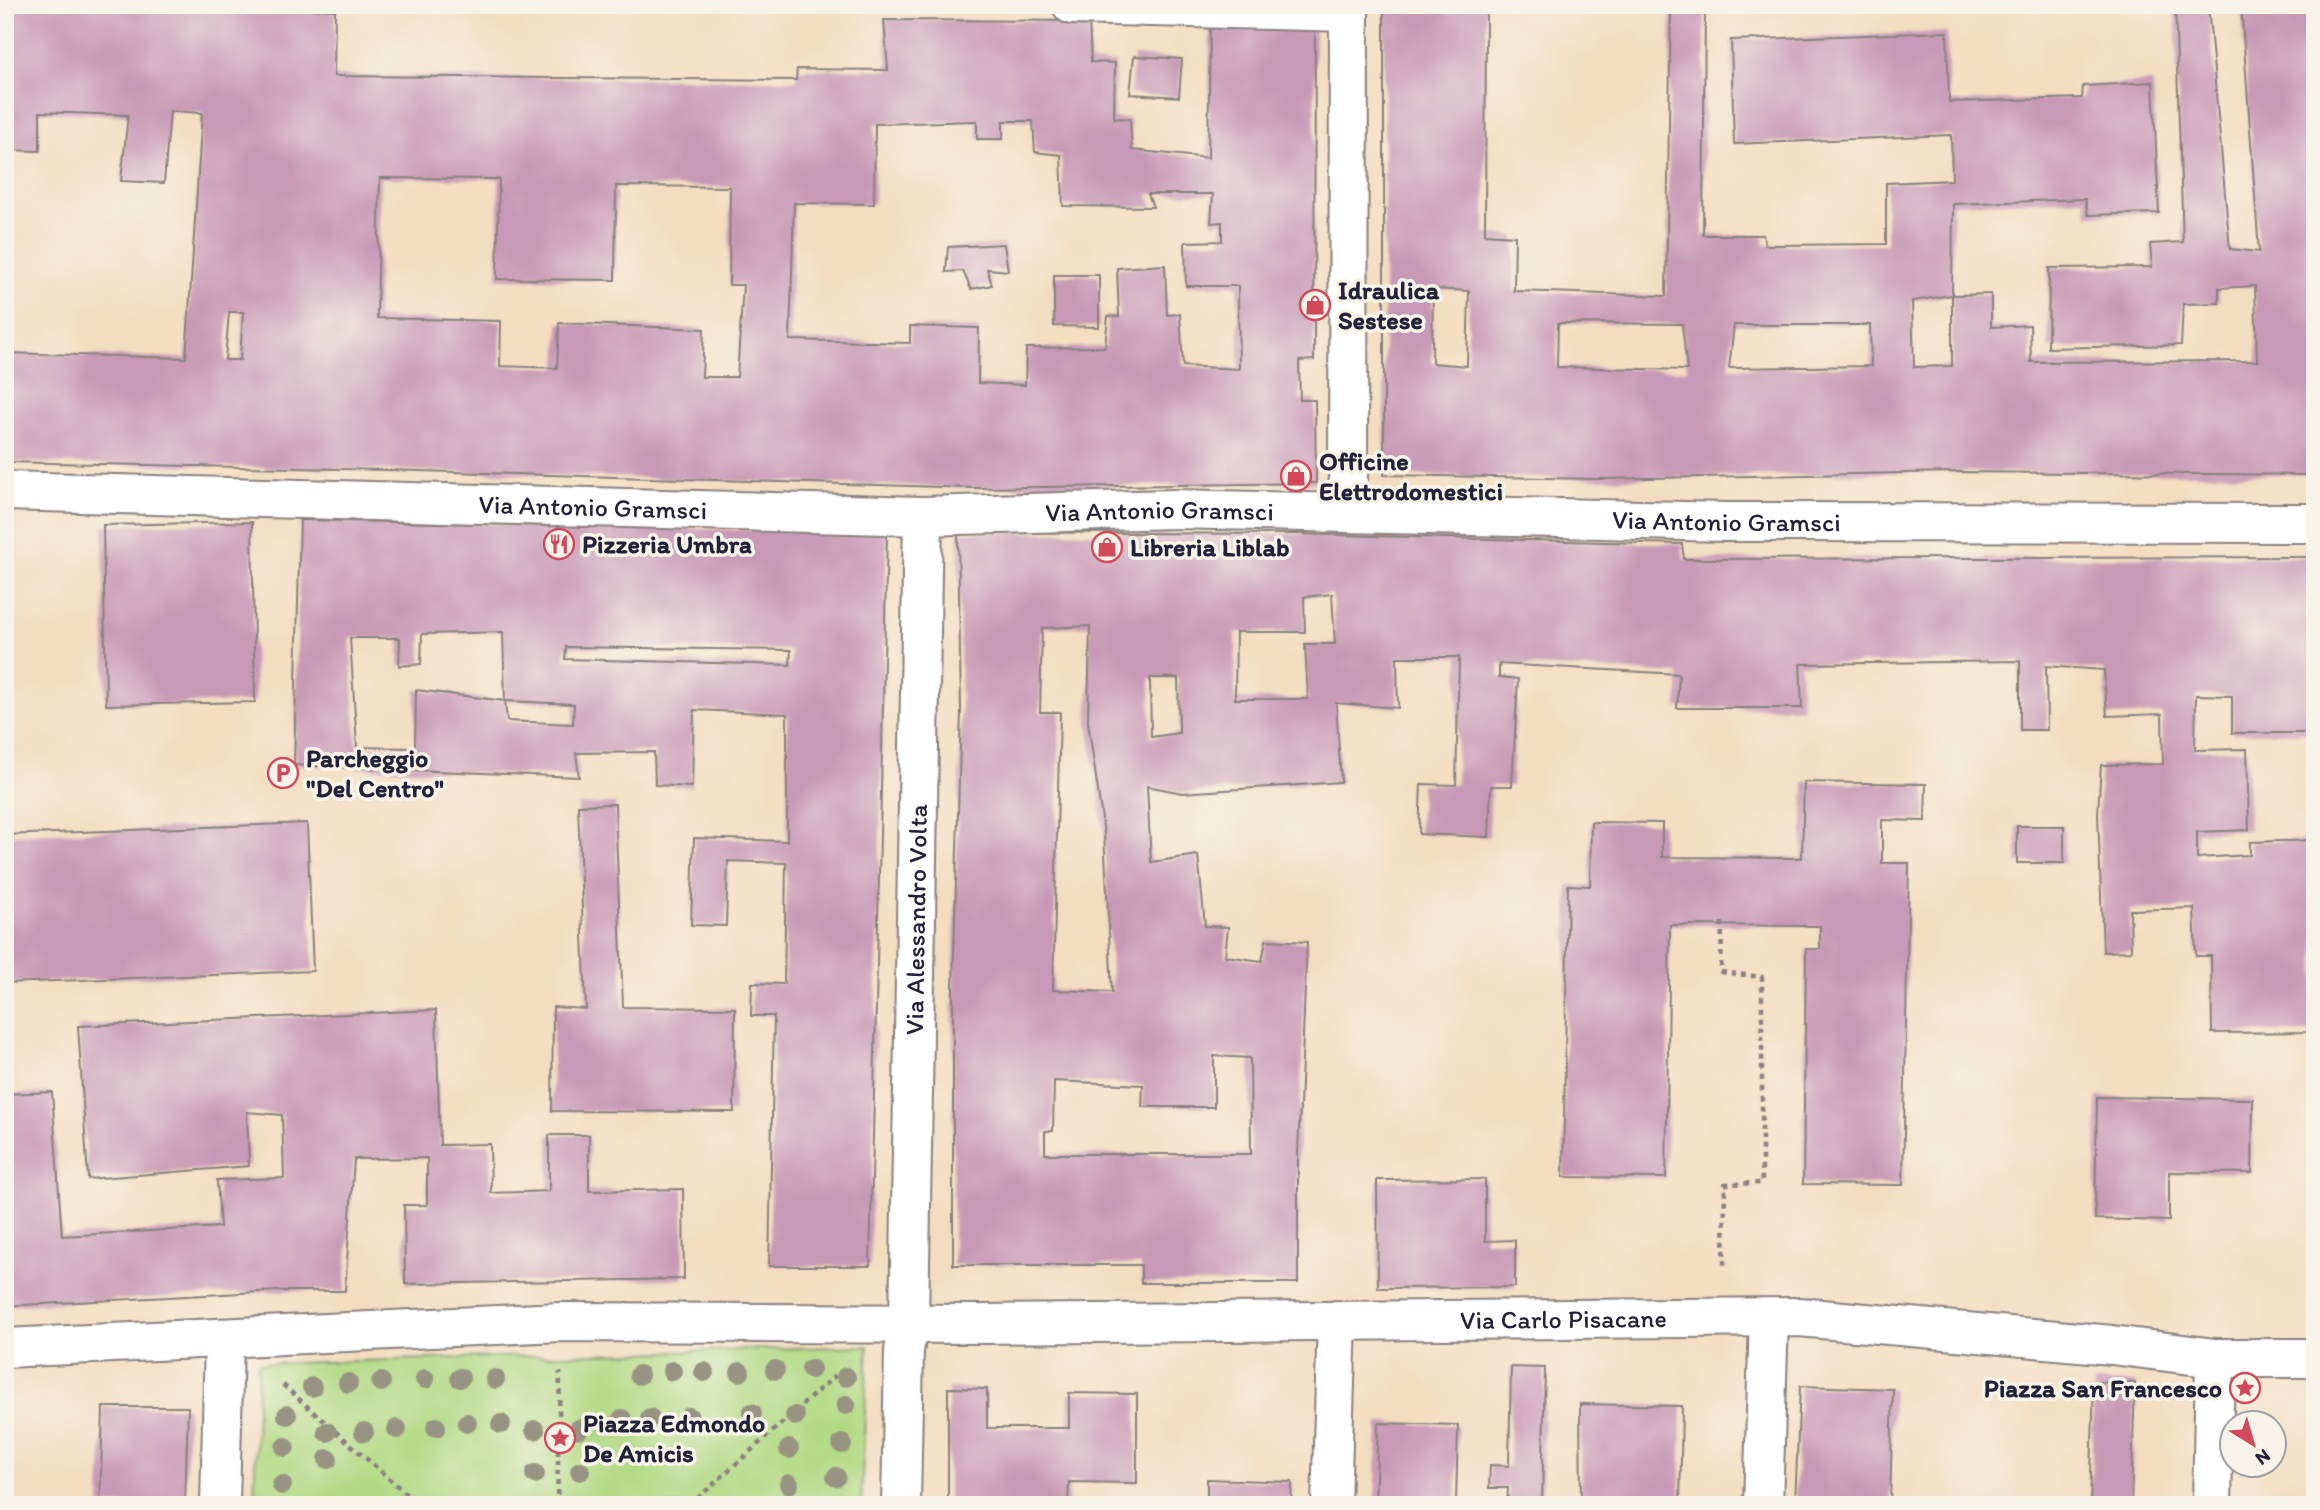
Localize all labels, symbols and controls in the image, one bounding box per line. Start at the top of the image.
place label: Idraulica Sestese [1338,274,1440,336]
shop icon: Idraulica Sestese [1298,288,1332,322]
place label: Officine Elettrodomestici [1319,445,1503,507]
shop icon: Officine Elettrodomestici [1279,459,1313,493]
street label: Via Antonio Gramsci [478,488,708,526]
street label: Via Antonio Gramsci [1045,493,1274,529]
street label: Via Antonio Gramsci [1612,503,1841,538]
restaurant icon: Pizzeria Umbra [542,527,576,561]
place label: Pizzeria Umbra [582,528,752,560]
shop icon: Libreria Liblab [1090,530,1124,564]
place label: Libreria Liblab [1130,531,1290,563]
place label: Parcheggio "Del Centro" [306,742,444,804]
parking icon: Parcheggio "Del Centro" [266,756,300,790]
street label: Via Alessandro Volta [898,803,934,1035]
street label: Via Carlo Pisacane [1460,1302,1667,1336]
place icon: Piazza San Francesco [2228,1371,2262,1405]
place label: Piazza San Francesco [1984,1372,2222,1404]
place label: Piazza Edmondo De Amicis [583,1407,765,1469]
north arrow [2218,1408,2288,1478]
place icon: Piazza Edmondo De Amicis [543,1421,577,1455]
text: N [2251,1444,2275,1470]

